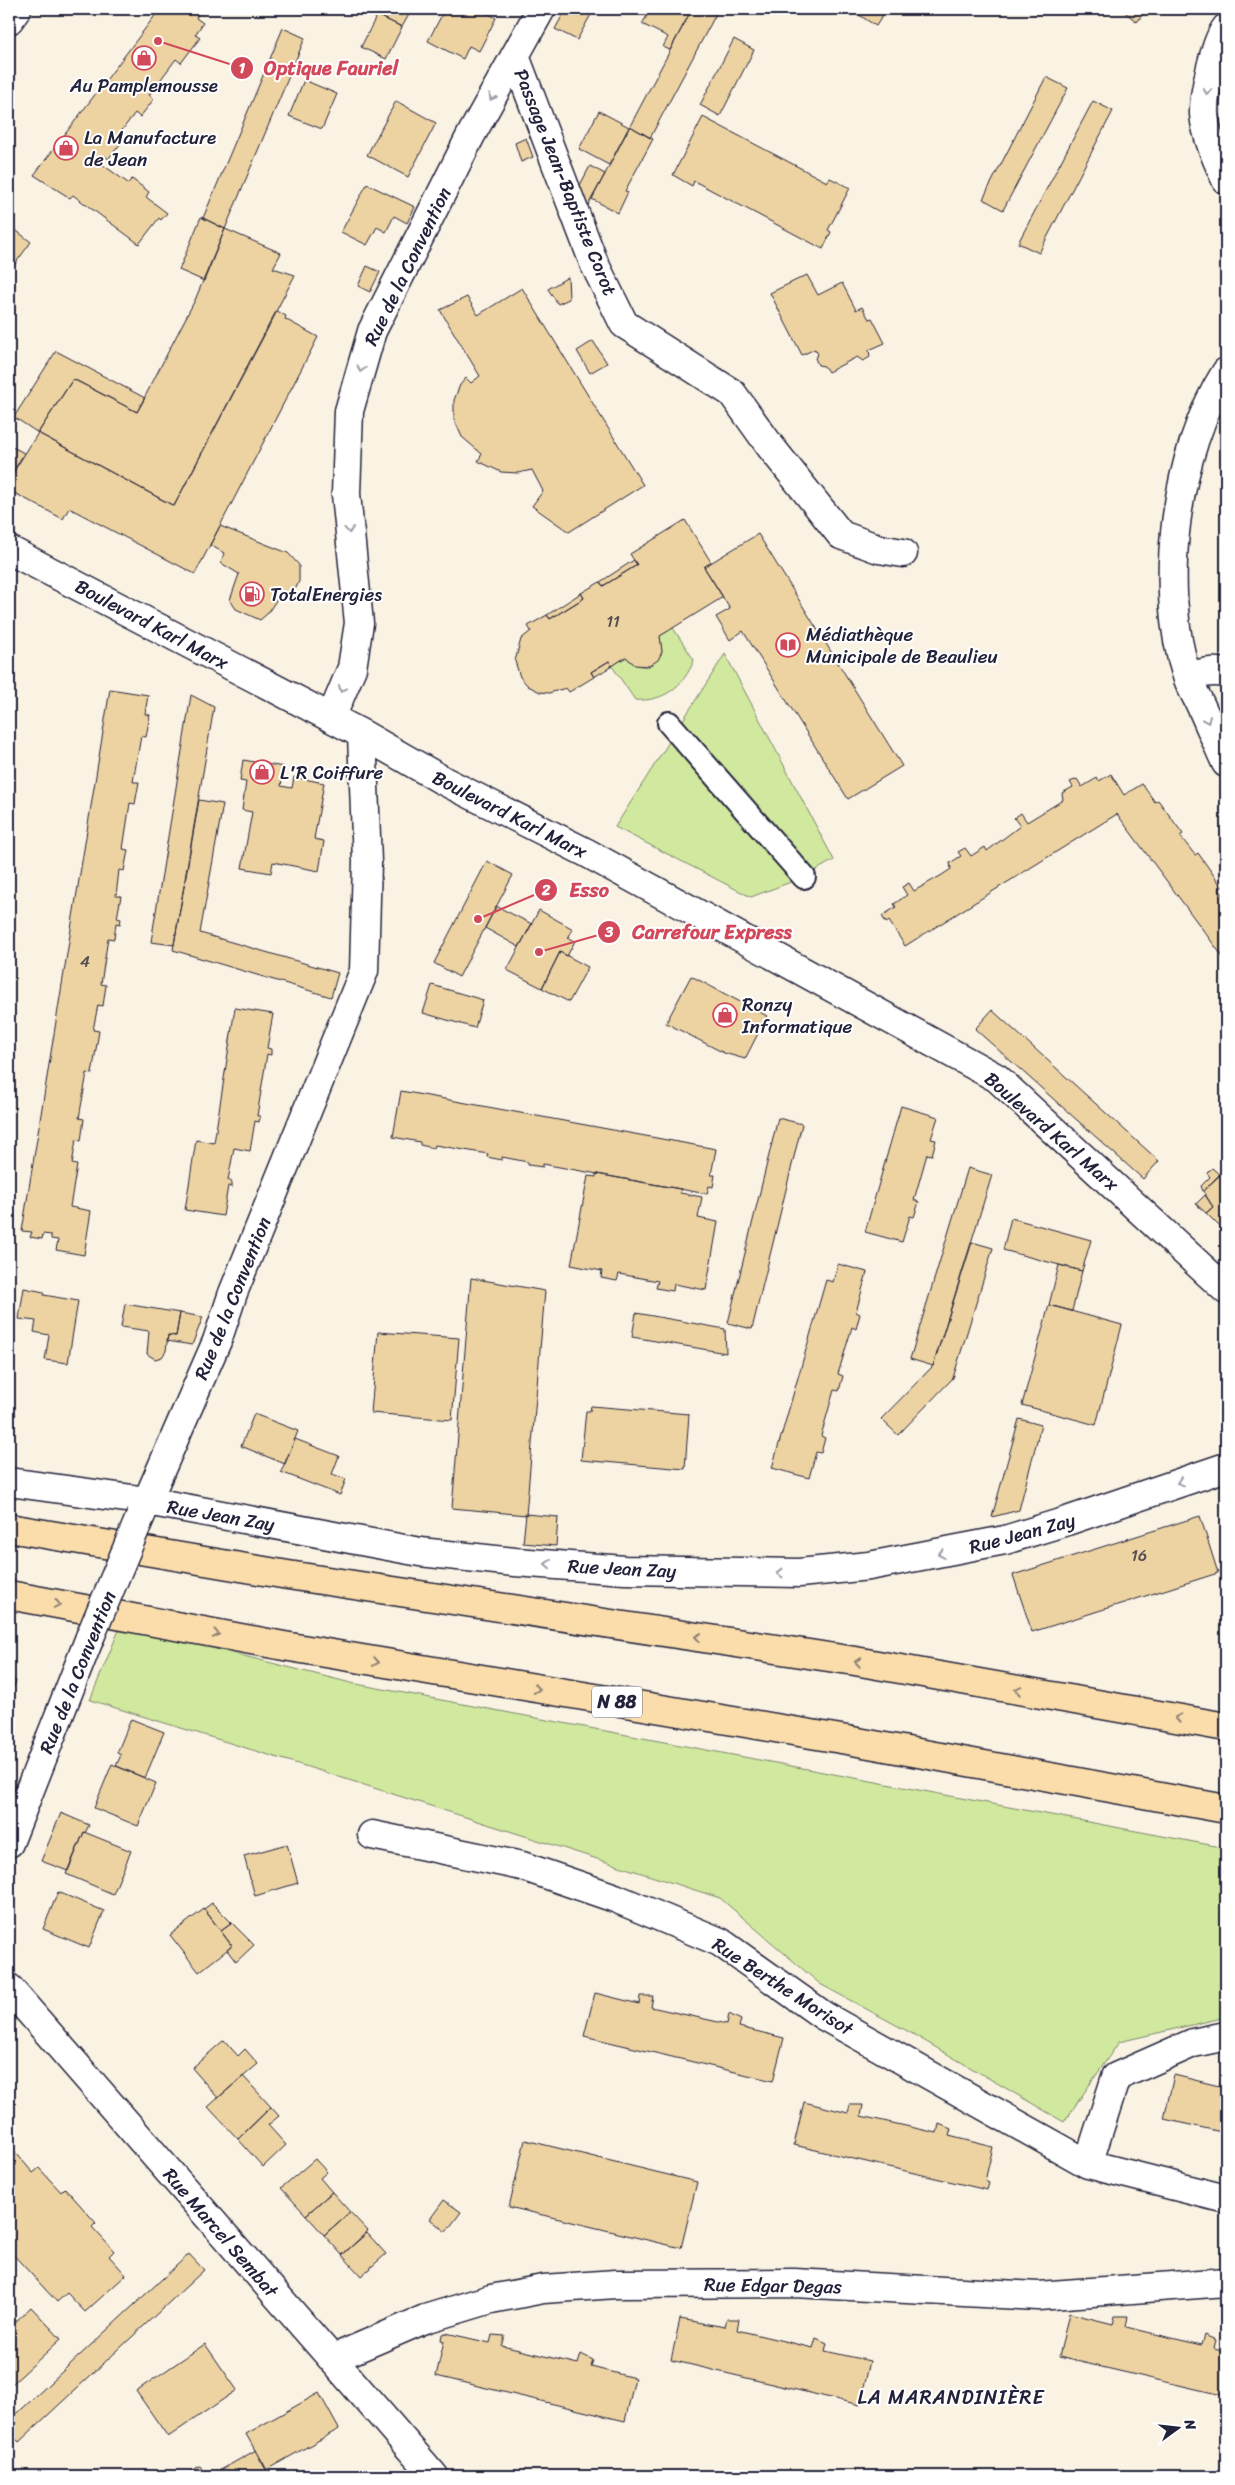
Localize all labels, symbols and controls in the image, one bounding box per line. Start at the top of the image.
shop icon: Au Pamplemousse [131,45,157,71]
callout: Optique Fauriel [229,51,409,86]
text: Optique Fauriel [264,51,400,86]
text: 1 [239,55,246,81]
street label: Passage Jean-Baptiste Corot [505,64,626,301]
place label: Au Pamplemousse [69,69,218,102]
one-way arrow [1202,87,1213,95]
one-way arrow [488,92,498,101]
place label: La Manufacture de Jean [84,121,216,176]
shop icon: La Manufacture de Jean [53,135,79,161]
street label: Rue de la Convention [355,181,460,351]
one-way arrow [356,365,367,374]
one-way arrow [343,526,354,534]
street label: Boulevard Karl Marx [69,570,235,679]
place label: TotalEnergies [270,578,382,611]
fuel station icon: TotalEnergies [239,581,265,607]
house number: 11 [606,607,620,636]
place label: Médiathèque Municipale de Beaulieu [806,618,998,673]
library icon: Médiathèque Municipale de Beaulieu [775,632,801,658]
one-way arrow [338,684,348,693]
one-way arrow [1201,715,1211,724]
place label: L'R Coiffure [280,756,383,789]
shop icon: L'R Coiffure [249,759,275,785]
street label: Boulevard Karl Marx [427,761,593,868]
callout: Esso [534,873,618,908]
text: Esso [569,873,610,908]
text: 2 [541,877,551,903]
callout: Carrefour Express [596,915,802,950]
text: Carrefour Express [631,915,793,950]
text: 3 [604,919,614,945]
house number: 4 [80,947,90,976]
place label: Ronzy Informatique [741,988,853,1043]
shop icon: Ronzy Informatique [712,1002,738,1028]
street label: Boulevard Karl Marx [977,1063,1127,1200]
street label: Rue de la Convention [185,1212,280,1385]
one-way arrow [1176,1477,1185,1487]
street label: Rue Jean Zay [165,1490,277,1541]
street label: Rue Jean Zay [965,1503,1079,1563]
house number: 16 [1131,1541,1147,1570]
one-way arrow [936,1548,945,1558]
street label: Rue Jean Zay [567,1549,677,1588]
one-way arrow [543,1559,551,1570]
one-way arrow [776,1568,784,1578]
street label: Rue de la Convention [30,1586,125,1759]
one-way arrow [52,1598,61,1608]
one-way arrow [212,1628,221,1638]
one-way arrow [693,1632,701,1643]
one-way arrow [372,1656,381,1666]
one-way arrow [854,1657,863,1667]
one-way arrow [532,1683,541,1693]
one-way arrow [1014,1685,1023,1695]
road number: N 88 [592,1686,642,1718]
one-way arrow [1174,1714,1183,1724]
street label: Rue Berthe Morisot [705,1928,861,2045]
street label: Rue Marcel Sembat [155,2160,287,2306]
street label: Rue Edgar Degas [704,2268,842,2303]
district label: LA MARANDINIÈRE [857,2380,1045,2415]
north arrow [1152,2402,1202,2452]
text: N [1176,2416,1203,2433]

